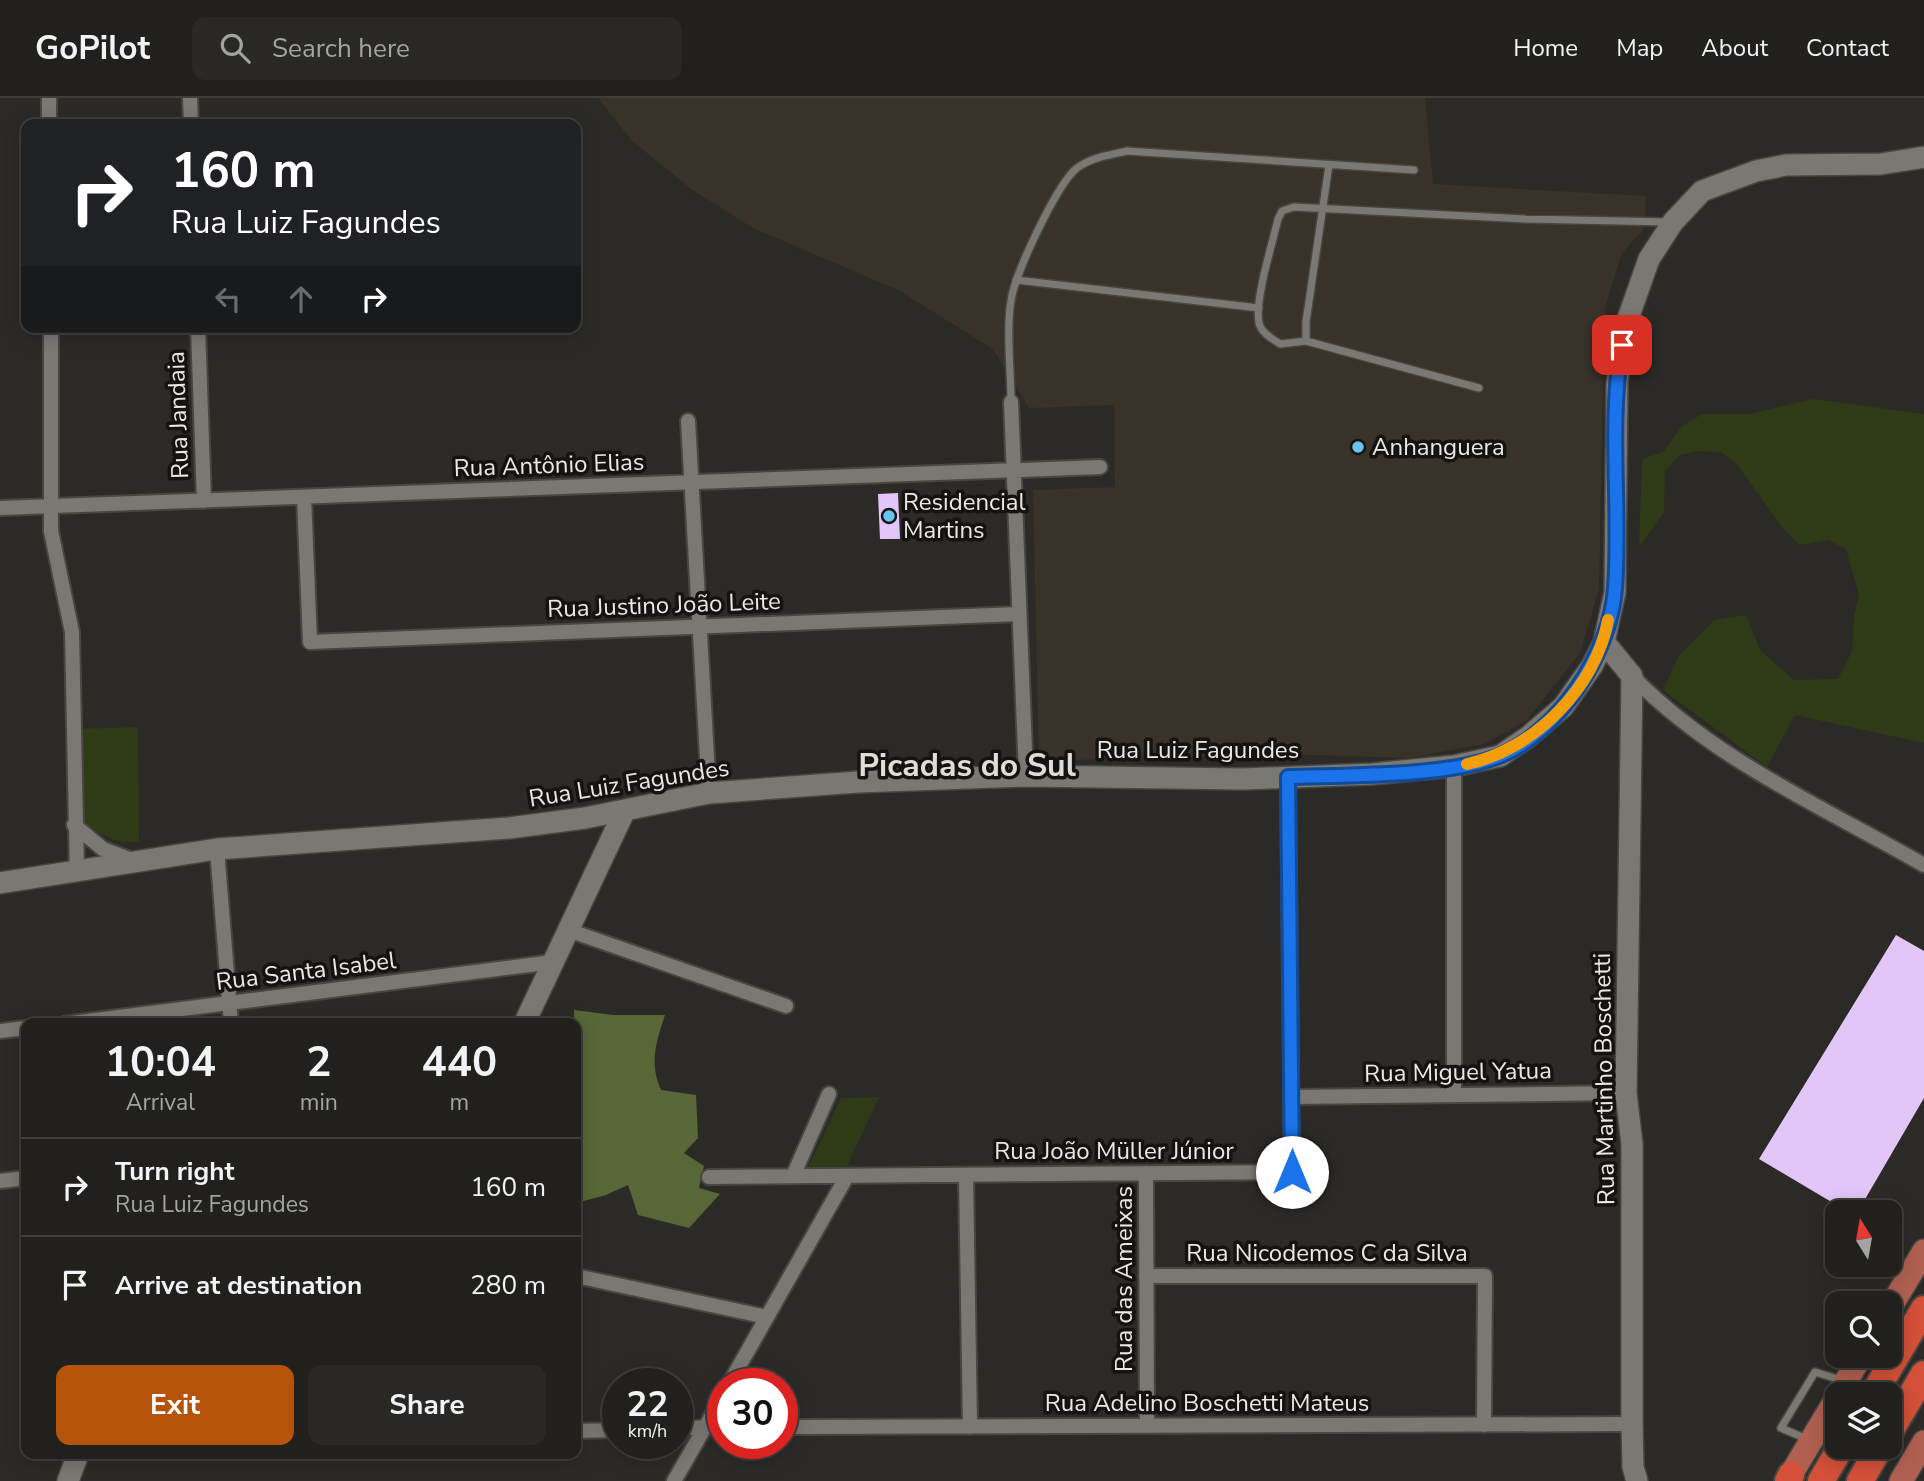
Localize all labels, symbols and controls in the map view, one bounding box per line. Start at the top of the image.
search box [192,17,682,80]
text: GoPilot [35,26,150,71]
icon: search [216,29,254,67]
text: Search here [272,31,410,66]
text: Home [1513,32,1578,64]
text: Map [1616,32,1663,64]
text: About [1701,32,1768,64]
text: Contact [1806,32,1889,64]
text: 160 m [171,137,315,204]
icon: right [56,147,147,238]
text: Rua Luiz Fagundes [171,201,441,244]
icon: left [209,280,247,318]
icon: ahead [282,280,320,318]
icon: right [355,280,393,318]
pin [1592,315,1652,375]
icon: arrive [1603,326,1641,364]
street label: Rua Jandaia [160,351,196,479]
place label: Anhanguera [1372,431,1505,463]
marker: Anhanguera [1350,439,1366,455]
street label: Rua Antônio Elias [453,446,645,484]
place label: Residencial Martins [903,486,1026,546]
marker: Residencial Martins [881,508,897,524]
street label: Rua Justino João Leite [547,585,781,625]
street label: Rua Luiz Fagundes [1097,734,1299,766]
district label: Picadas do Sul [858,744,1076,787]
street label: Rua Luiz Fagundes [527,751,731,815]
street label: Rua Santa Isabel [214,944,398,998]
street label: Rua Martinho Boschetti [1586,953,1622,1205]
text: 10:04 [105,1034,216,1091]
text: 2 [306,1034,331,1091]
text: 440 [422,1034,497,1091]
street label: Rua Miguel Yatua [1364,1054,1552,1090]
text: Arrival [126,1087,195,1118]
text: min [300,1087,338,1118]
text: m [450,1087,469,1118]
street label: Rua João Müller Júnior [994,1135,1234,1167]
position arrow [1255,1135,1329,1209]
text: Turn right [115,1154,234,1189]
icon: right [56,1168,94,1206]
text: 160 m [470,1170,546,1205]
street label: Rua das Ameixas [1108,1186,1140,1372]
text: Rua Luiz Fagundes [115,1189,309,1220]
north arrow [1825,1200,1902,1278]
map controls [1825,1200,1902,1459]
street label: Rua Nicodemos C da Silva [1186,1237,1468,1269]
icon: arrive [56,1266,94,1304]
text: Arrive at destination [115,1268,362,1303]
text: 280 m [470,1268,546,1303]
button: search [1825,1291,1902,1368]
button: Exit [56,1365,294,1445]
button: Share [308,1365,546,1445]
speed limit sign: 30 [707,1368,798,1459]
text: 22 [626,1381,669,1428]
button: layers [1825,1382,1902,1459]
street label: Rua Adelino Boschetti Mateus [1045,1387,1369,1419]
text: km/h [628,1419,667,1443]

